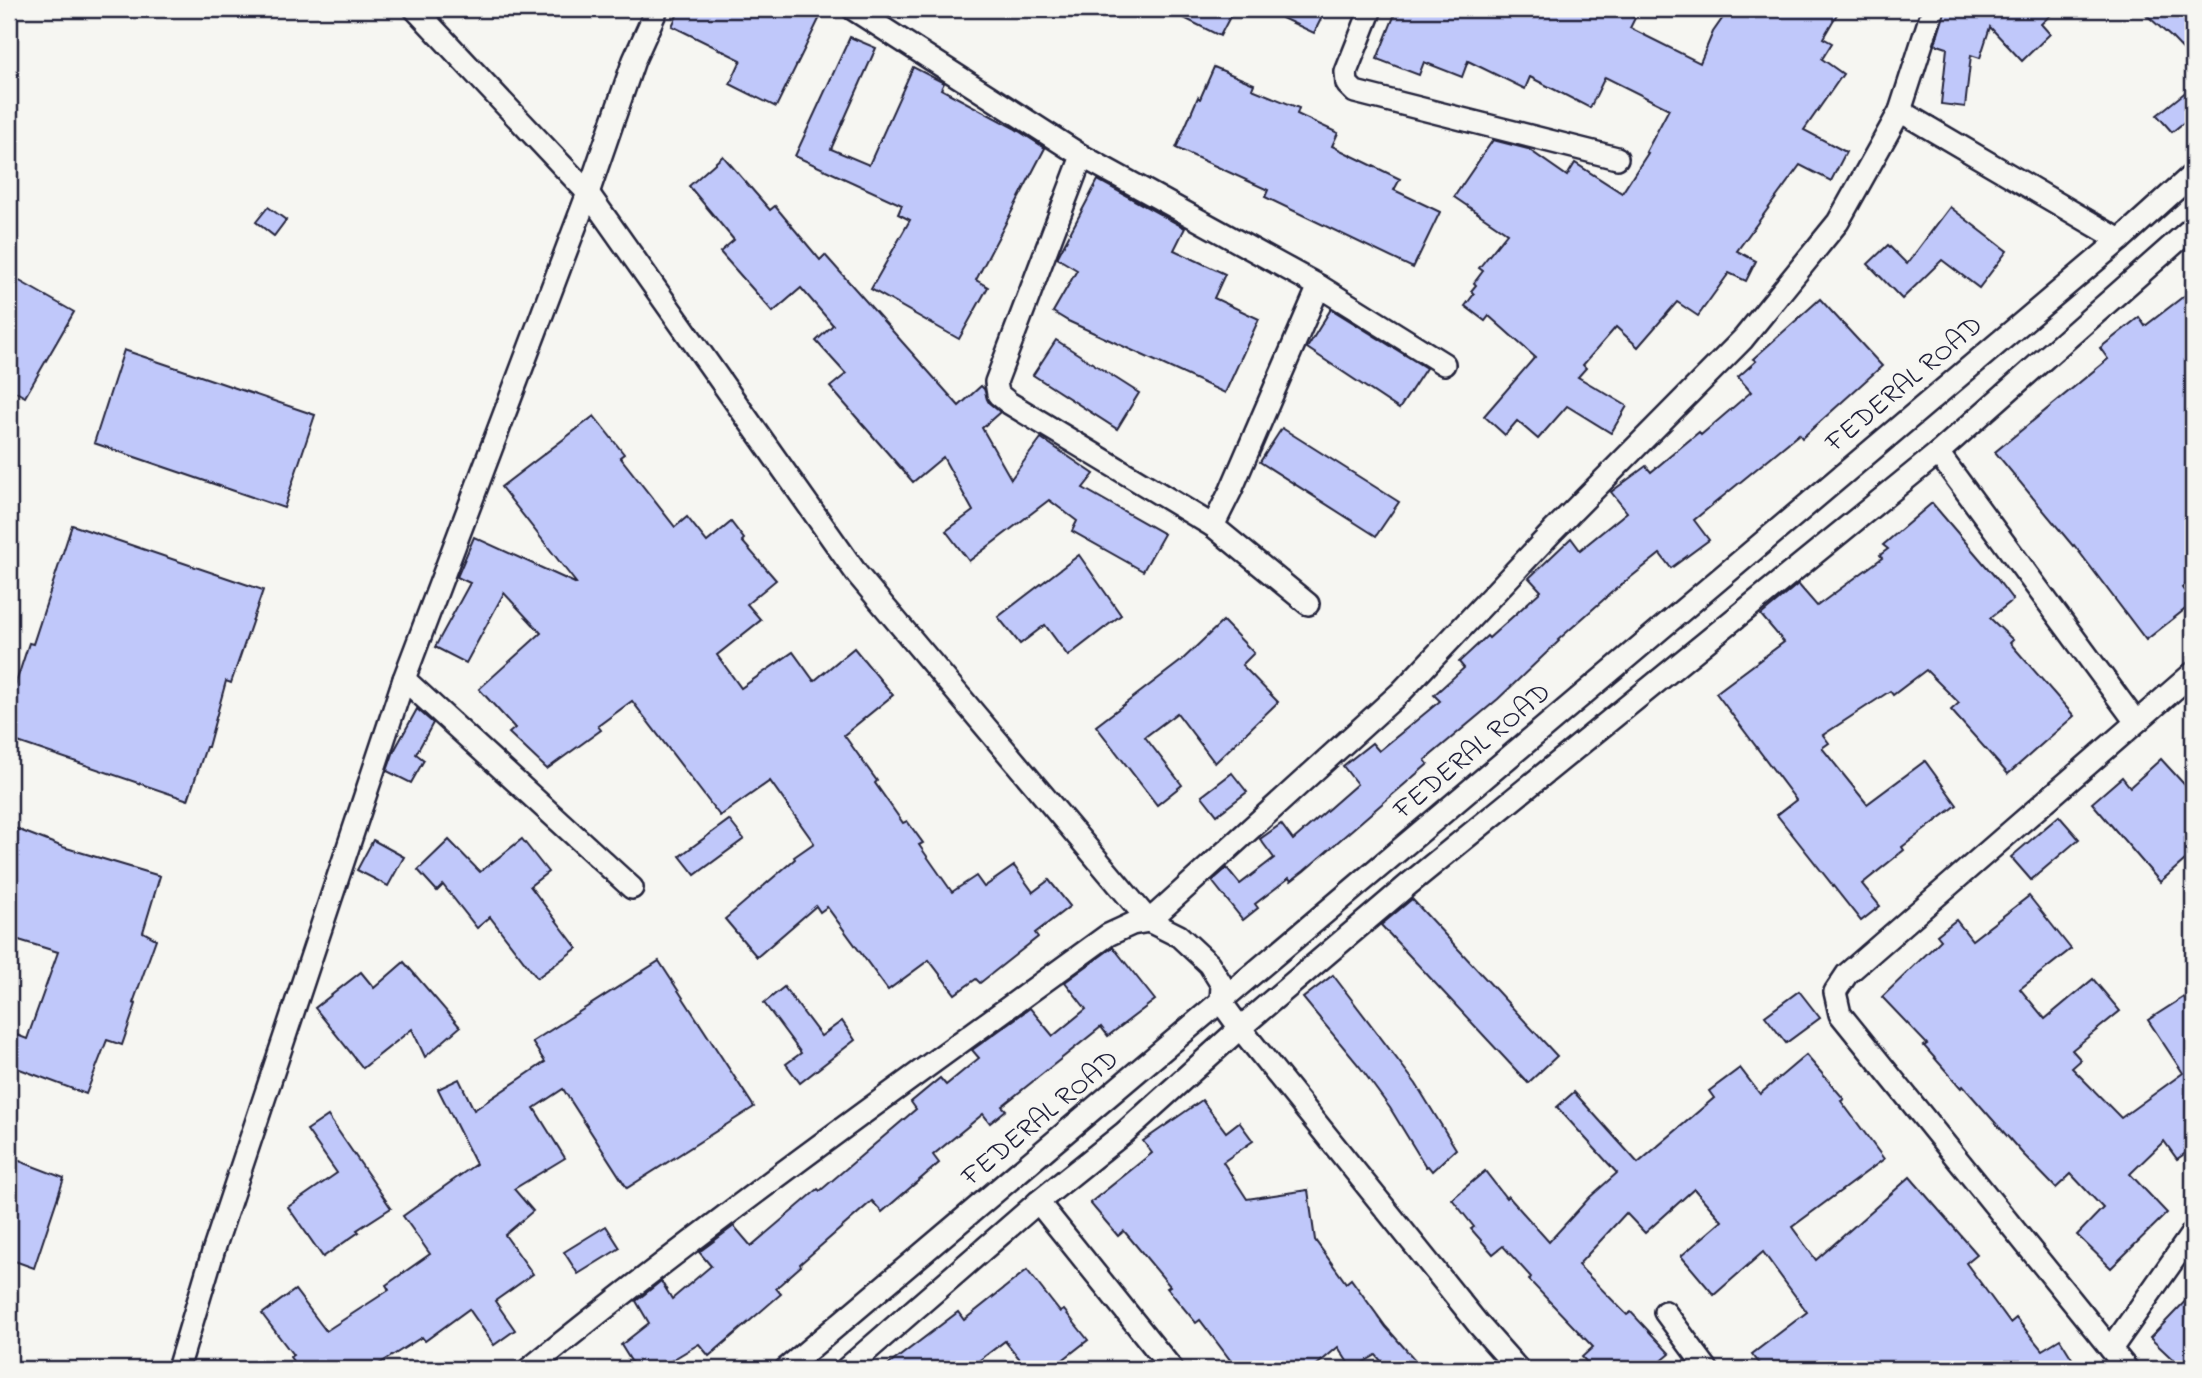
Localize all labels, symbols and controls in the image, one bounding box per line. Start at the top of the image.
street label: FEDERAL ROAD [1816,307,1993,464]
street label: FEDERAL ROAD [1384,674,1561,831]
street label: FEDERAL ROAD [952,1041,1129,1198]

